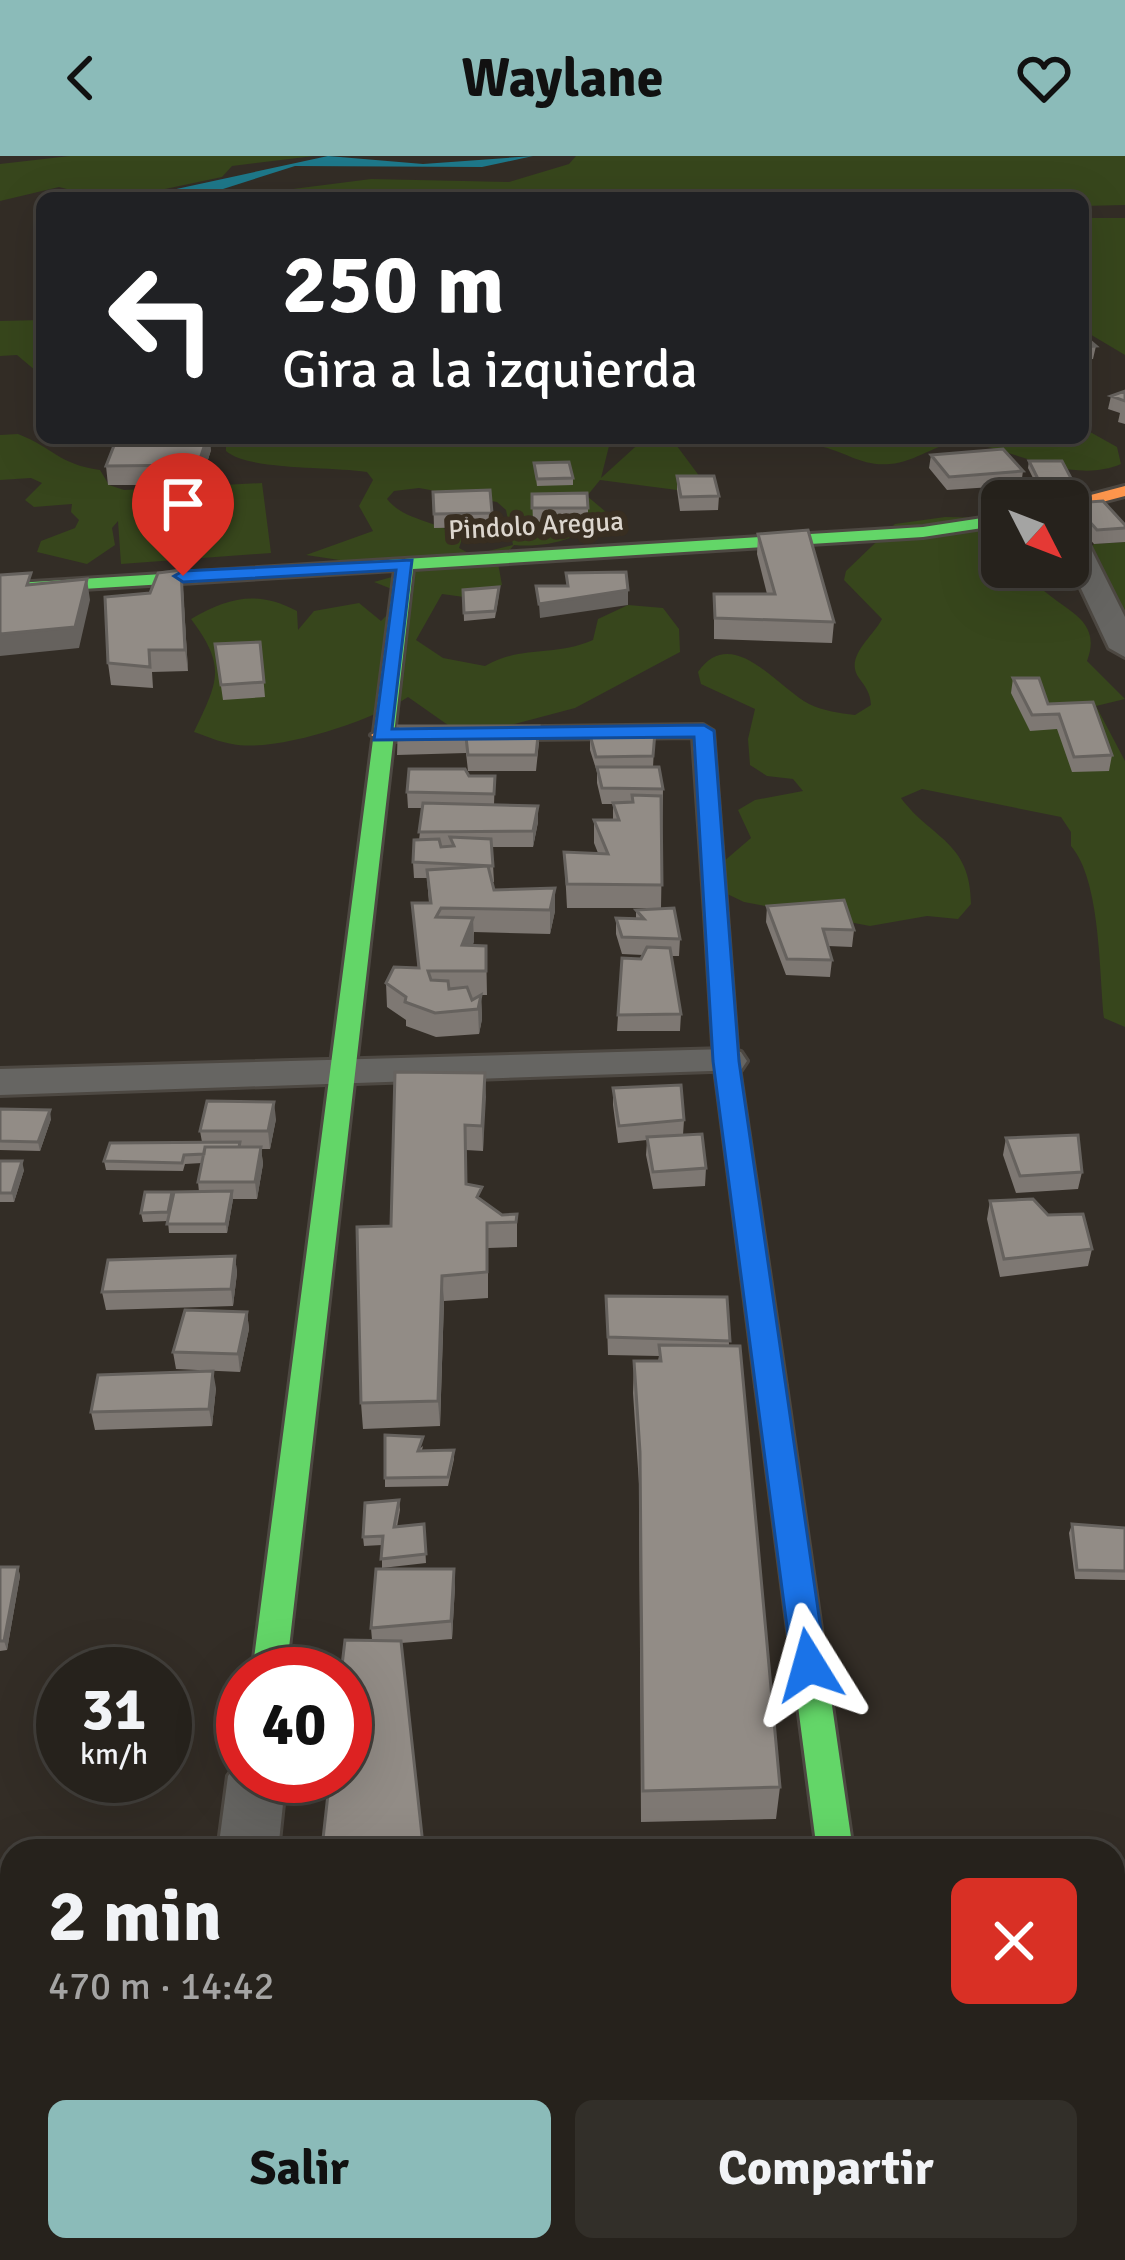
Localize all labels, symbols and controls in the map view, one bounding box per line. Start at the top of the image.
icon: back [48,45,114,111]
text: Waylane [461,45,664,112]
icon: heart [1011,45,1077,111]
text: 250 m [282,233,504,337]
icon: left [84,240,240,396]
text: Gira a la izquierda [282,336,698,403]
pin [132,453,234,576]
icon: arrive [150,471,216,537]
north arrow [981,480,1089,588]
map controls [981,480,1089,588]
street label: Pindolo Aregua [447,505,625,547]
position arrow [746,1602,872,1728]
speed limit sign: 40 [216,1647,372,1803]
text: 31 [82,1673,146,1747]
text: km/h [80,1736,148,1773]
text: 2 min [48,1872,222,1961]
button: close [951,1878,1077,2004]
text: 470 m · 14:42 [48,1962,275,2010]
button: Salir [48,2100,551,2238]
button: Compartir [575,2100,1077,2238]

